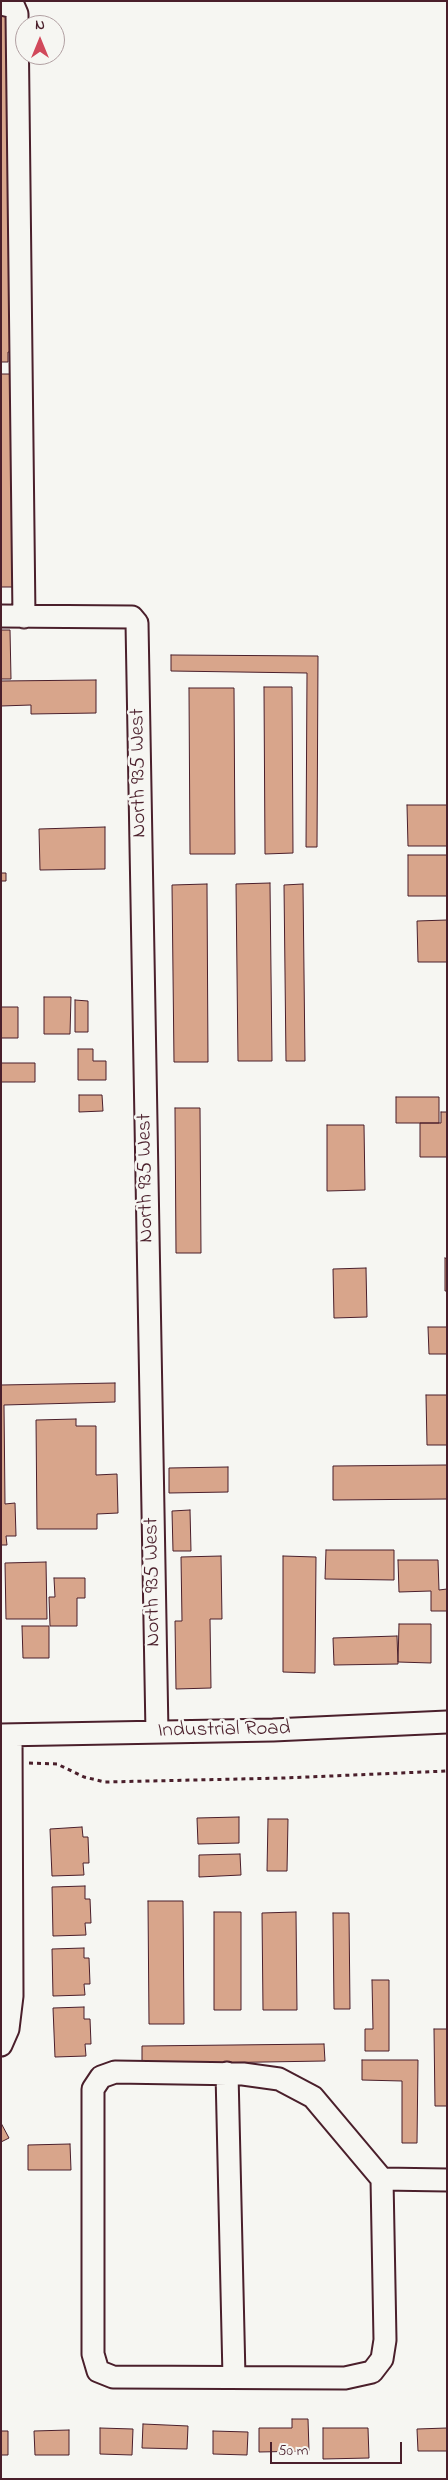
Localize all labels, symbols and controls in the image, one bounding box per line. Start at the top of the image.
north arrow [15,15,65,65]
text: N [35,15,45,36]
street label: North 935 West [126,708,154,838]
street label: North 935 West [133,1113,161,1243]
street label: North 935 West [140,1517,168,1647]
street label: Industrial Road [157,1717,291,1745]
scale bar [273,2432,406,2464]
text: 50 m [278,2440,308,2462]

